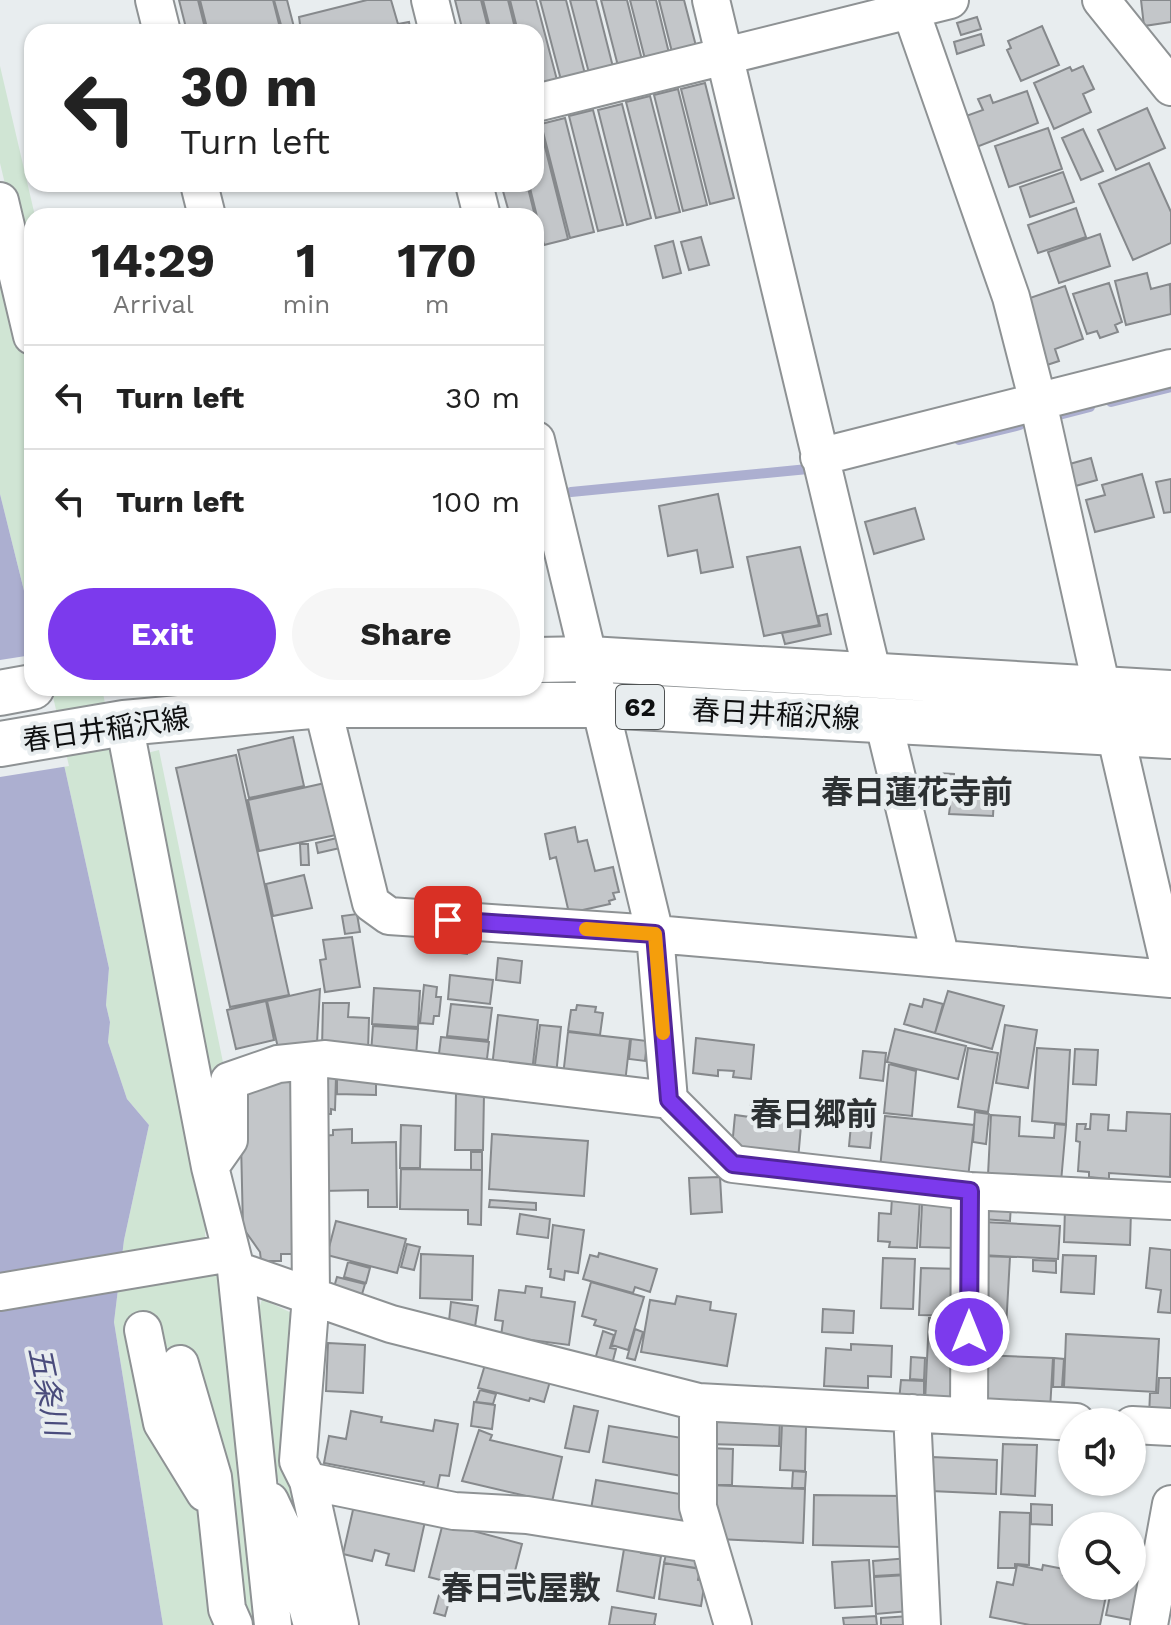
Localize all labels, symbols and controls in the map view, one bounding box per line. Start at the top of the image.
text: 30 m [180,54,318,120]
icon: left [48,56,152,160]
text: Turn left [180,121,330,163]
text: 14:29 [91,232,215,289]
text: 1 [296,232,317,289]
text: 170 [397,232,477,289]
text: Arrival [113,289,194,319]
text: min [283,289,330,319]
text: m [425,289,450,319]
icon: left [48,375,92,419]
text: Turn left [116,380,244,415]
text: 30 m [445,380,520,415]
icon: left [48,479,92,523]
text: Turn left [116,484,244,519]
text: 100 m [432,484,520,519]
button: Exit [48,588,276,680]
button: Share [292,588,520,680]
road number: 62 [616,685,664,729]
street label: 春日井稲沢線 [691,694,861,735]
street label: 春日井稲沢線 [21,701,192,758]
district label: 春日蓮花寺前 [821,773,1013,811]
pin [414,886,482,954]
icon: arrive [426,898,470,942]
district label: 春日郷前 [750,1095,878,1133]
position arrow [927,1290,1011,1374]
water label: 五条川 [22,1343,76,1441]
map controls [1058,1408,1146,1600]
button: sound [1058,1408,1146,1496]
button: search [1058,1512,1146,1600]
district label: 春日弐屋敷 [441,1569,601,1607]

